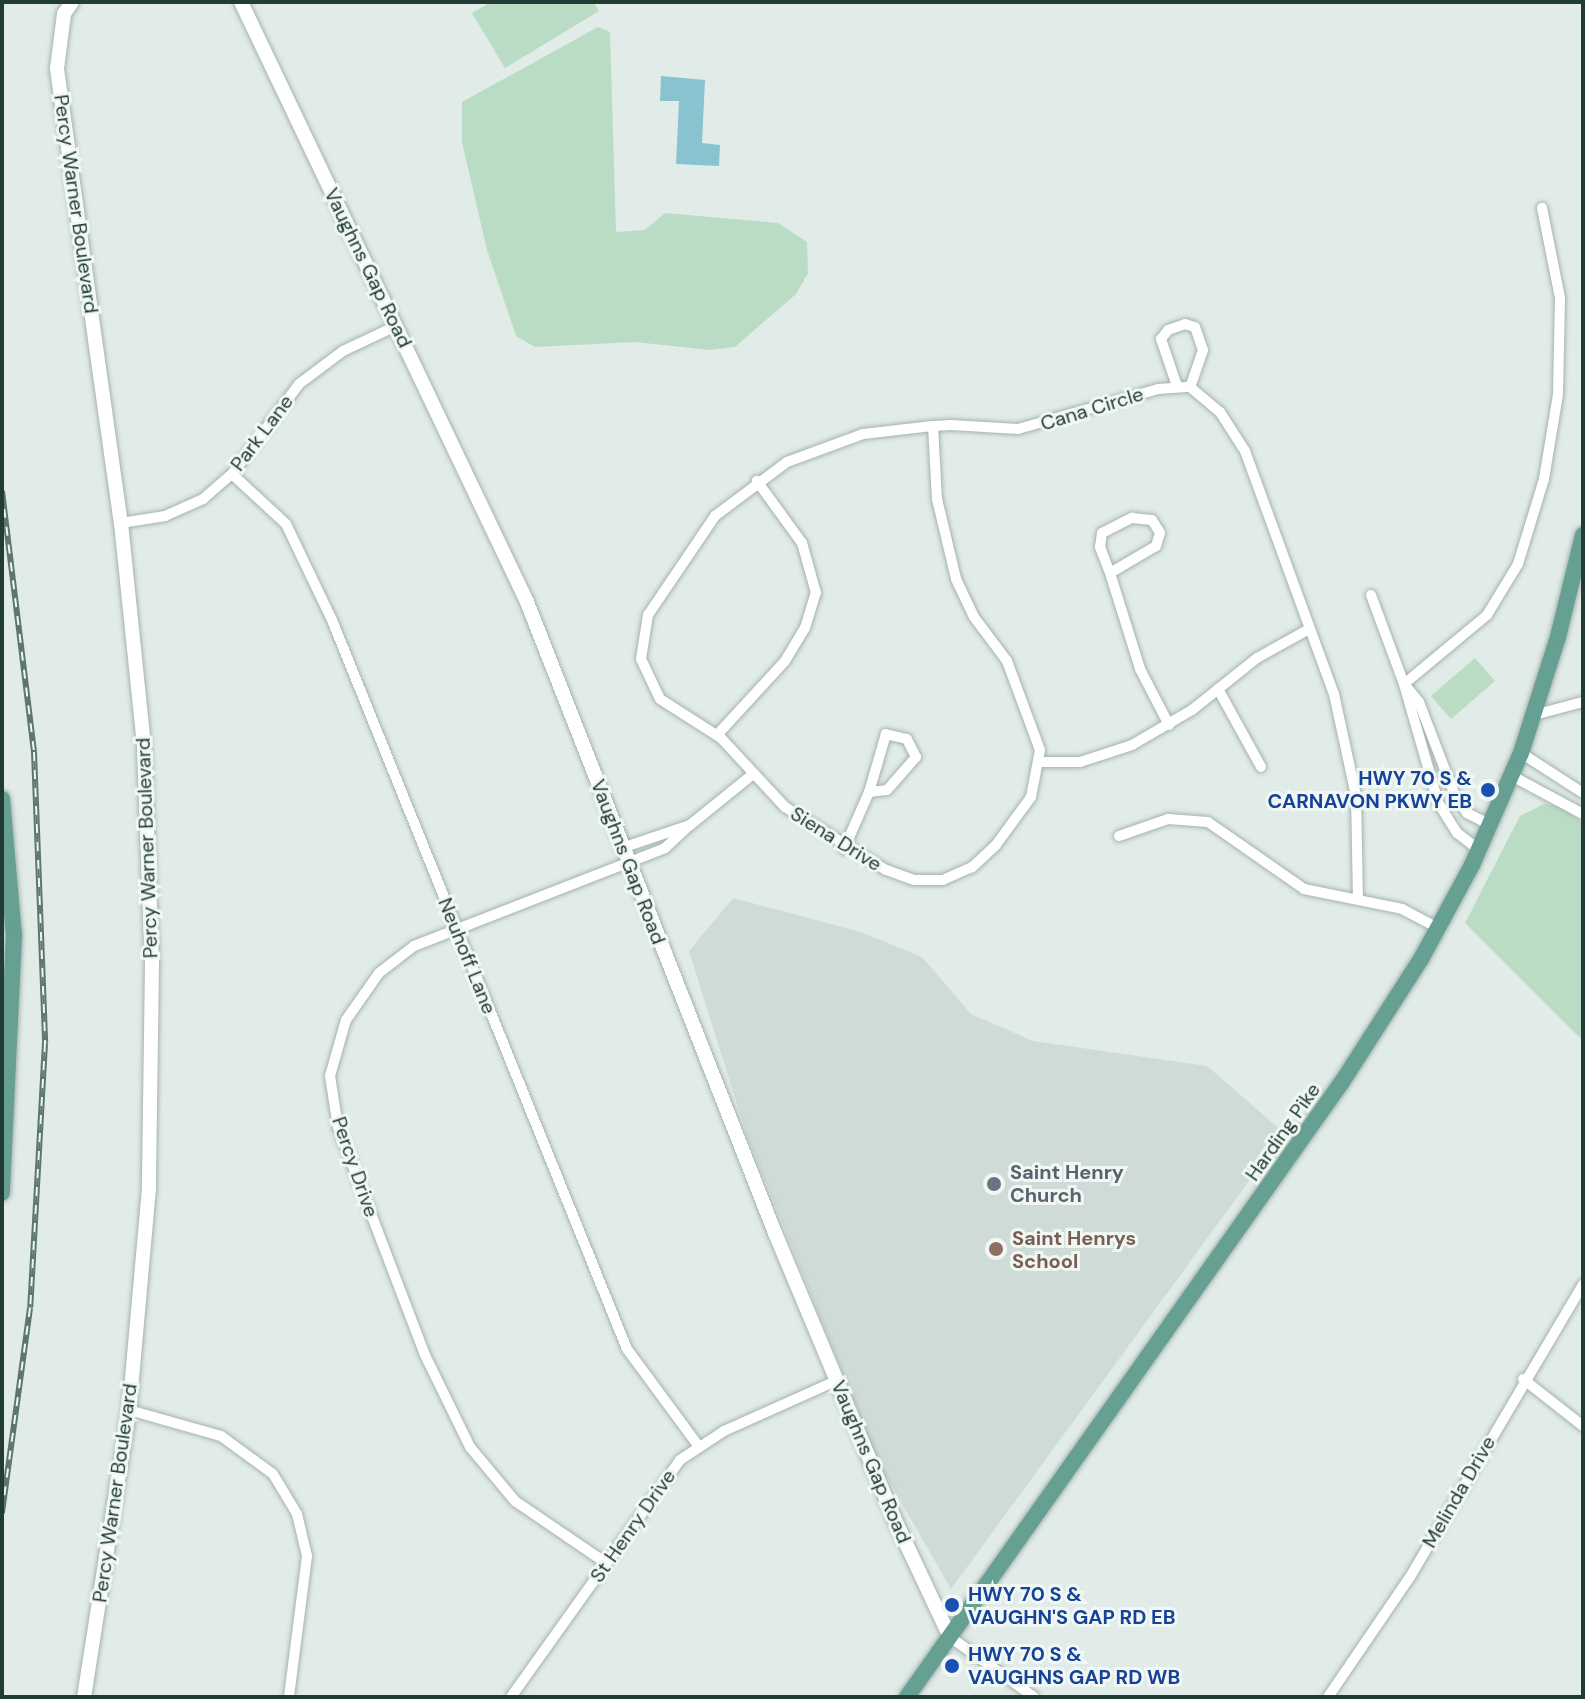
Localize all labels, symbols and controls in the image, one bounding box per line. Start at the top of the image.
street label: Percy Warner Boulevard [49,93,103,315]
street label: Vaughns Gap Road [319,184,417,352]
street label: Cana Circle [1038,382,1146,436]
street label: Park Lane [226,390,298,476]
street label: Percy Warner Boulevard [131,737,163,959]
place label: HWY 70 S & CARNAVON PKWY EB [1267,766,1472,813]
street label: Vaughns Gap Road [586,776,670,948]
marker: HWY 70 S & CARNAVON PKWY EB [1479,781,1497,799]
street label: Siena Drive [786,802,886,876]
street label: Neuhoff Lane [433,894,501,1018]
street label: Harding Pike [1240,1078,1326,1186]
street label: Percy Drive [327,1114,383,1220]
place label: Saint Henry Church [1010,1160,1124,1207]
marker: Saint Henry Church [985,1175,1003,1193]
place label: Saint Henrys School [1012,1226,1136,1273]
marker: Saint Henrys School [987,1240,1005,1258]
street label: Vaughns Gap Road [826,1377,916,1547]
street label: Percy Warner Boulevard [88,1382,142,1604]
street label: Melinda Drive [1417,1432,1501,1552]
street label: St Henry Drive [585,1465,681,1587]
place label: HWY 70 S & VAUGHN'S GAP RD EB [968,1582,1175,1629]
marker: HWY 70 S & VAUGHN'S GAP RD EB [943,1596,961,1614]
place label: HWY 70 S & VAUGHNS GAP RD WB [968,1642,1180,1689]
marker: HWY 70 S & VAUGHNS GAP RD WB [943,1657,961,1675]

